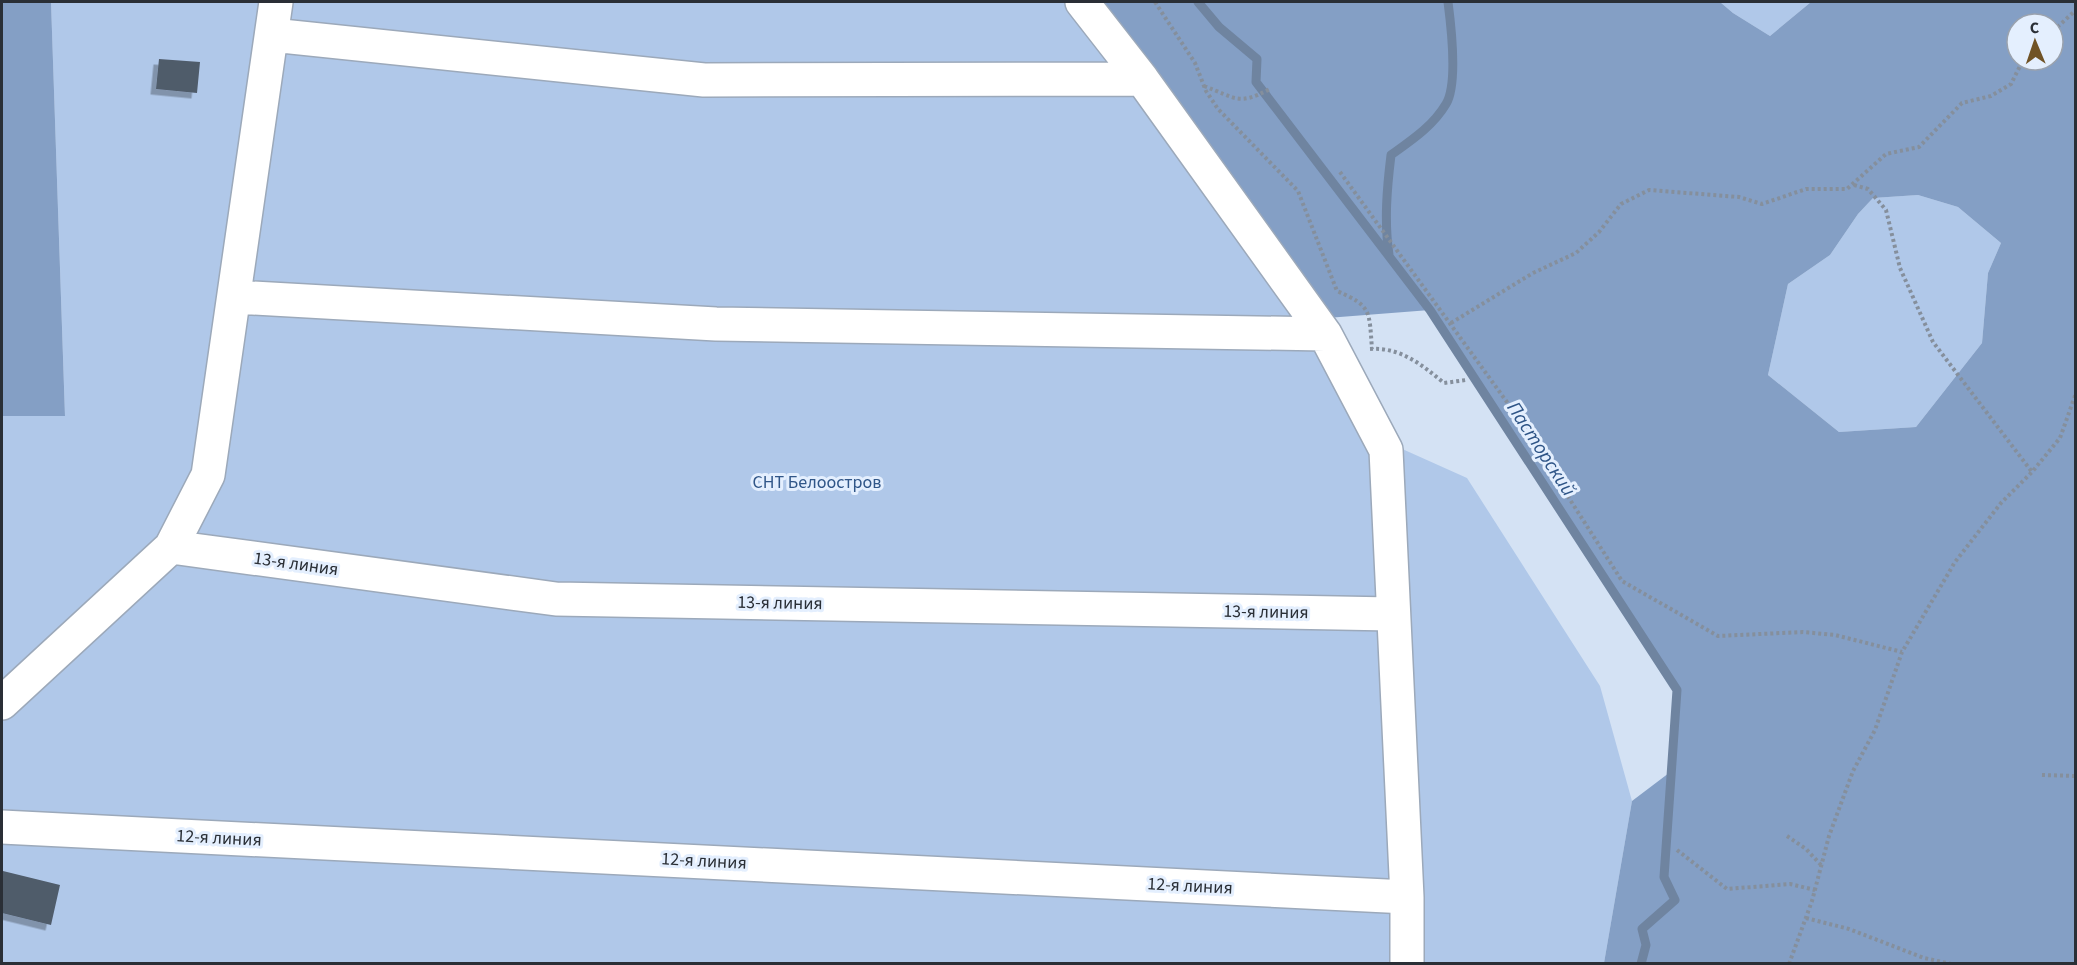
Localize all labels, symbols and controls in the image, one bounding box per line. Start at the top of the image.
north arrow [2005,12,2065,72]
text: С [2029,17,2040,39]
water label: Пасторский [1500,396,1582,502]
park label: СНТ Белоостров [753,470,881,495]
street label: 13-я линия [252,546,340,582]
street label: 13-я линия [737,590,823,616]
street label: 13-я линия [1223,599,1309,625]
street label: 12-я линия [176,823,262,853]
street label: 12-я линия [661,846,747,876]
street label: 12-я линия [1147,871,1233,901]

